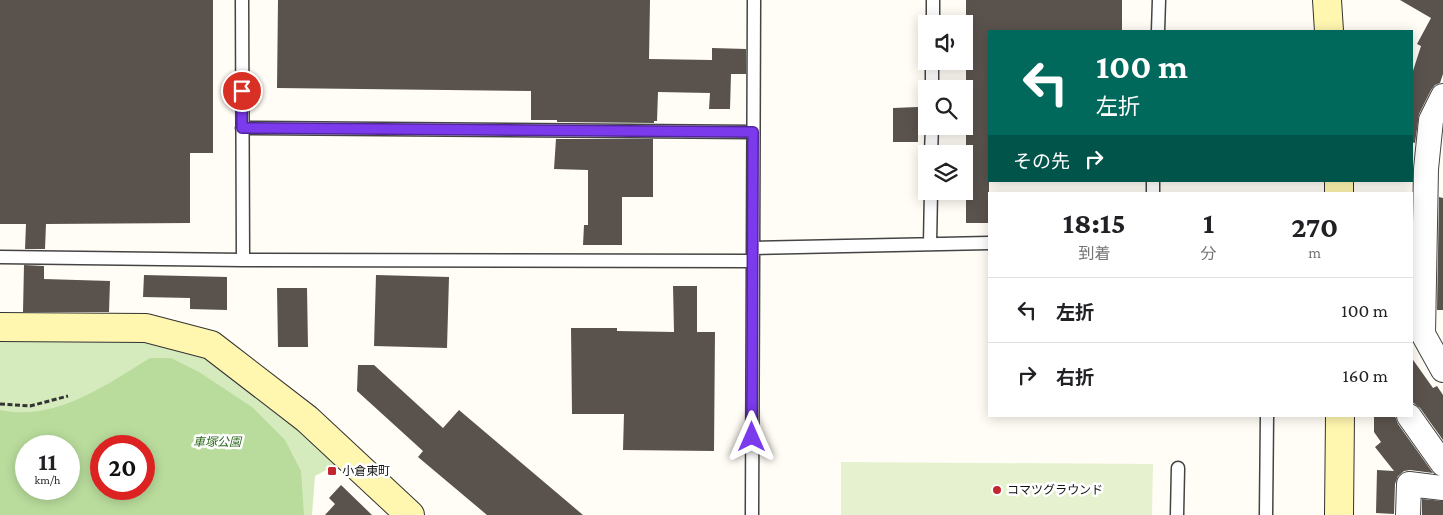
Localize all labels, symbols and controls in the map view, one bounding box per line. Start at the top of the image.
map controls [918,15,973,200]
button: sound [918,15,973,70]
text: 100 m [1096,47,1188,86]
icon: left [1013,50,1078,115]
pin [221,70,263,112]
icon: arrive [228,77,256,105]
button: search [918,80,973,135]
text: 左折 [1096,94,1140,119]
button: layers [918,145,973,200]
icon: right [1080,145,1108,173]
text: その先 [1013,151,1070,172]
text: 18:15 [1063,206,1126,239]
text: 1 [1203,206,1214,239]
text: 270 [1291,210,1338,243]
text: m [1308,244,1321,261]
text: 到着 [1078,245,1110,262]
text: 分 [1201,245,1217,262]
icon: left [1013,296,1041,324]
text: 100 m [1341,300,1388,321]
text: 左折 [1056,302,1094,323]
icon: right [1013,361,1041,389]
text: 160 m [1342,365,1388,386]
text: 右折 [1056,367,1094,388]
position arrow [725,410,777,462]
speed limit sign: 20 [90,435,155,500]
park label: 車塚公園 [193,435,243,449]
text: 11 [38,448,57,475]
place label: 小倉東町 [342,464,390,478]
marker: 小倉東町 [326,465,338,477]
text: km/h [35,473,60,487]
place label: コマツグラウンド [1007,483,1103,497]
marker: コマツグラウンド [991,484,1003,496]

